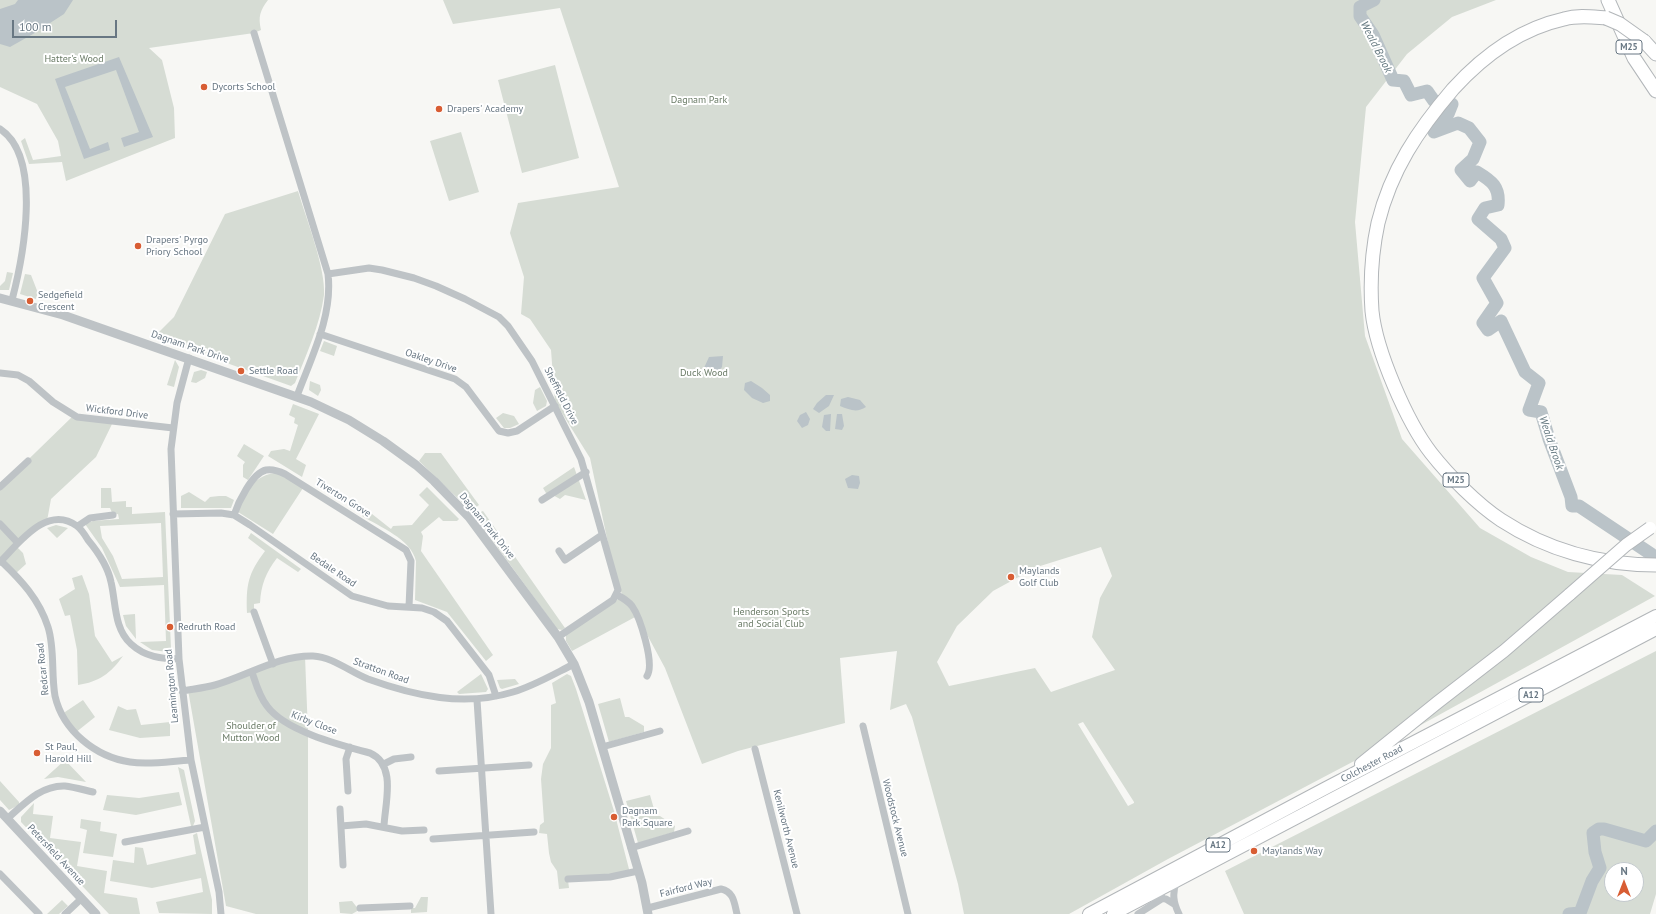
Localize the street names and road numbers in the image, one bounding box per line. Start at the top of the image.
road number: M25 [1616,40,1642,54]
street label: Dagnam Park Drive [149,328,231,366]
street label: Oakley Drive [403,347,459,375]
street label: Sheffield Drive [541,365,581,427]
street label: Wickford Drive [85,402,149,422]
road number: M25 [1443,473,1469,487]
street label: Tiverton Grove [313,476,373,520]
street label: Dagnam Park Drive [457,491,517,561]
street label: Bedale Road [308,550,358,590]
street label: Redcar Road [34,642,52,696]
street label: Leamington Road [163,649,181,723]
street label: Stratton Road [352,655,410,687]
road number: A12 [1519,688,1543,702]
street label: Kirby Close [289,709,339,737]
street label: Colchester Road [1339,743,1405,785]
street label: Woodstock Avenue [880,778,910,858]
street label: Kenilworth Avenue [770,788,802,870]
street label: Petersfield Avenue [25,822,87,888]
road number: A12 [1206,838,1230,852]
street label: Fairford Way [659,876,713,900]

